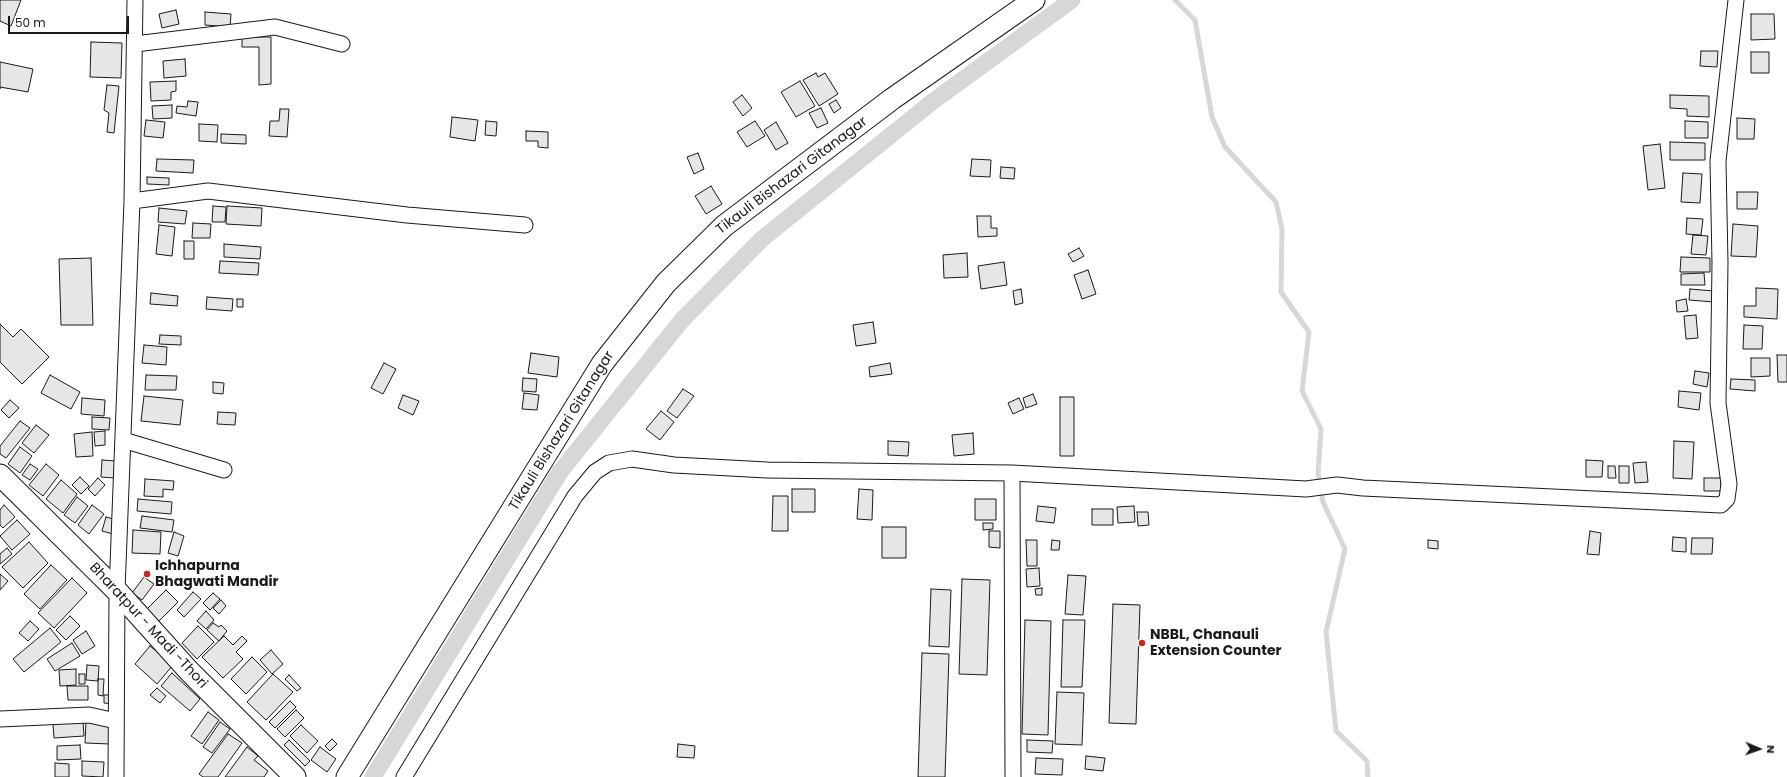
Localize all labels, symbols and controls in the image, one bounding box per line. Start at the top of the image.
scale bar [10,8,131,34]
text: 50 m [15,14,46,31]
street label: Tikauli Bishazari Gitanagar [713,114,871,238]
street label: Tikauli Bishazari Gitanagar [506,348,618,514]
place label: Ichhapurna Bhagwati Mandir [155,558,279,590]
street label: Bharatpur - Madi -Thori [85,560,211,692]
marker: Ichhapurna Bhagwati Mandir [142,569,152,579]
place label: NBBL, Chanauli Extension Counter [1150,627,1282,660]
marker: NBBL, Chanauli Extension Counter [1137,638,1147,648]
north arrow [1739,729,1779,769]
text: N [1763,745,1779,754]

